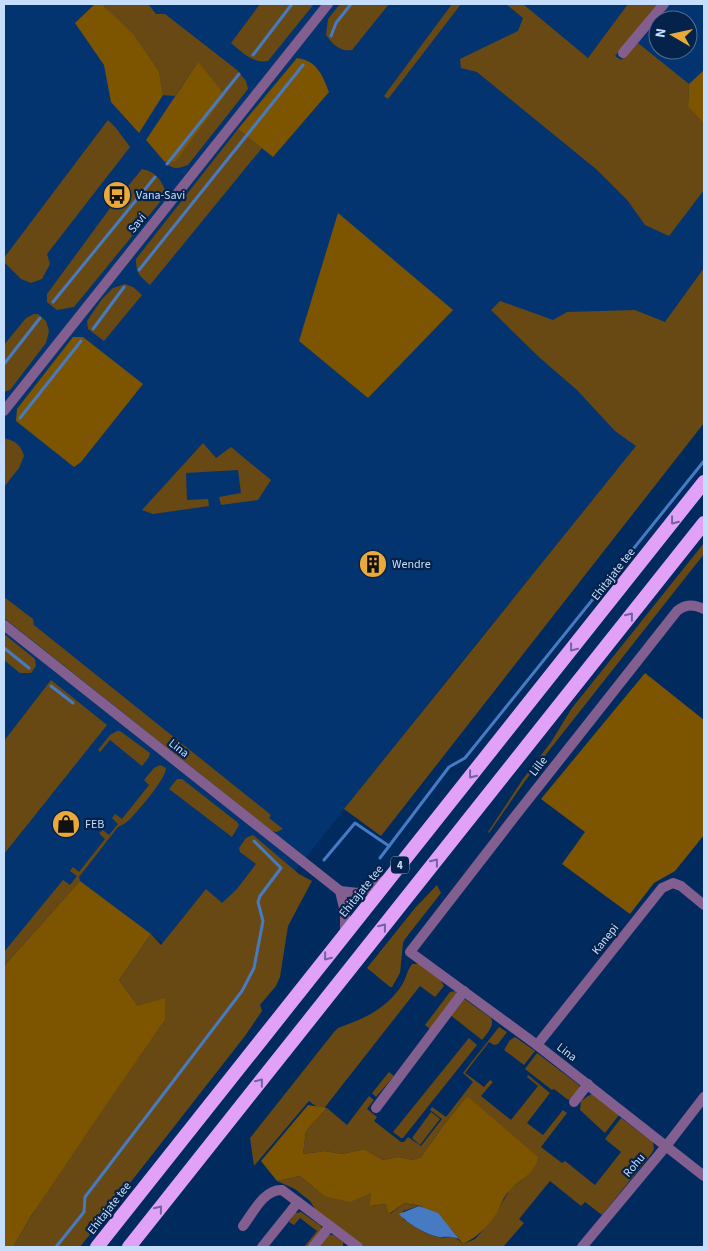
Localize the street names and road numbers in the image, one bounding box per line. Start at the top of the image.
street label: Savi [124,210,151,237]
street label: Ehitajate tee [587,544,639,604]
street label: Lina [165,735,192,762]
street label: Lille [525,753,552,780]
road number: 4 [391,856,409,874]
street label: Ehitajate tee [335,862,388,921]
street label: Kanepi [588,920,623,958]
street label: Lina [553,1039,580,1066]
street label: Rohu [619,1150,649,1181]
street label: Ehitajate tee [83,1178,135,1238]

